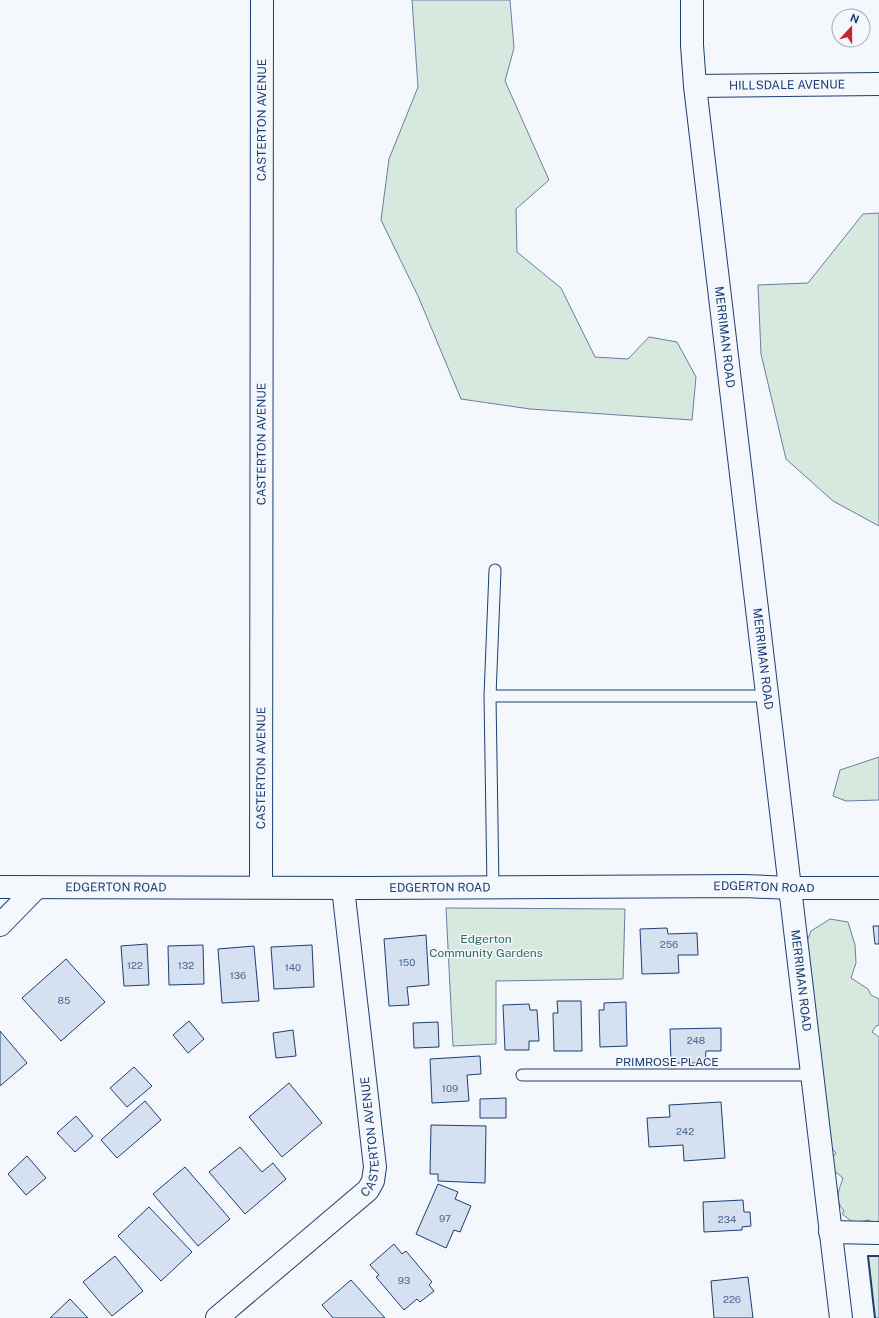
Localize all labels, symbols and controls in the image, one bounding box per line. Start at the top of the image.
north arrow [831,8,871,48]
text: N [848,12,861,26]
street label: CASTERTON AVENUE [255,59,269,181]
street label: HILLSDALE AVENUE [729,77,845,93]
street label: MERRIMAN ROAD [712,286,738,389]
street label: CASTERTON AVENUE [254,383,269,505]
street label: MERRIMAN ROAD [750,607,776,710]
street label: CASTERTON AVENUE [254,707,268,829]
street label: EDGERTON ROAD [713,879,815,895]
street label: EDGERTON ROAD [65,880,167,894]
street label: EDGERTON ROAD [389,880,491,895]
street label: MERRIMAN ROAD [788,929,814,1032]
park label: Edgerton Community Gardens [429,932,543,960]
house number: 256 [660,938,678,950]
house number: 150 [399,956,415,968]
house number: 122 [127,959,143,971]
house number: 132 [178,959,194,971]
house number: 140 [285,961,301,973]
house number: 136 [230,969,246,981]
house number: 85 [58,994,70,1006]
house number: 248 [687,1034,705,1046]
street label: PRIMROSE PLACE [615,1055,719,1069]
street label: CASTERTON AVENUE [358,1076,382,1200]
house number: 109 [442,1082,458,1094]
house number: 242 [676,1125,694,1137]
house number: 97 [439,1212,451,1224]
house number: 234 [718,1213,736,1225]
house number: 93 [398,1274,410,1286]
house number: 226 [723,1293,741,1305]

